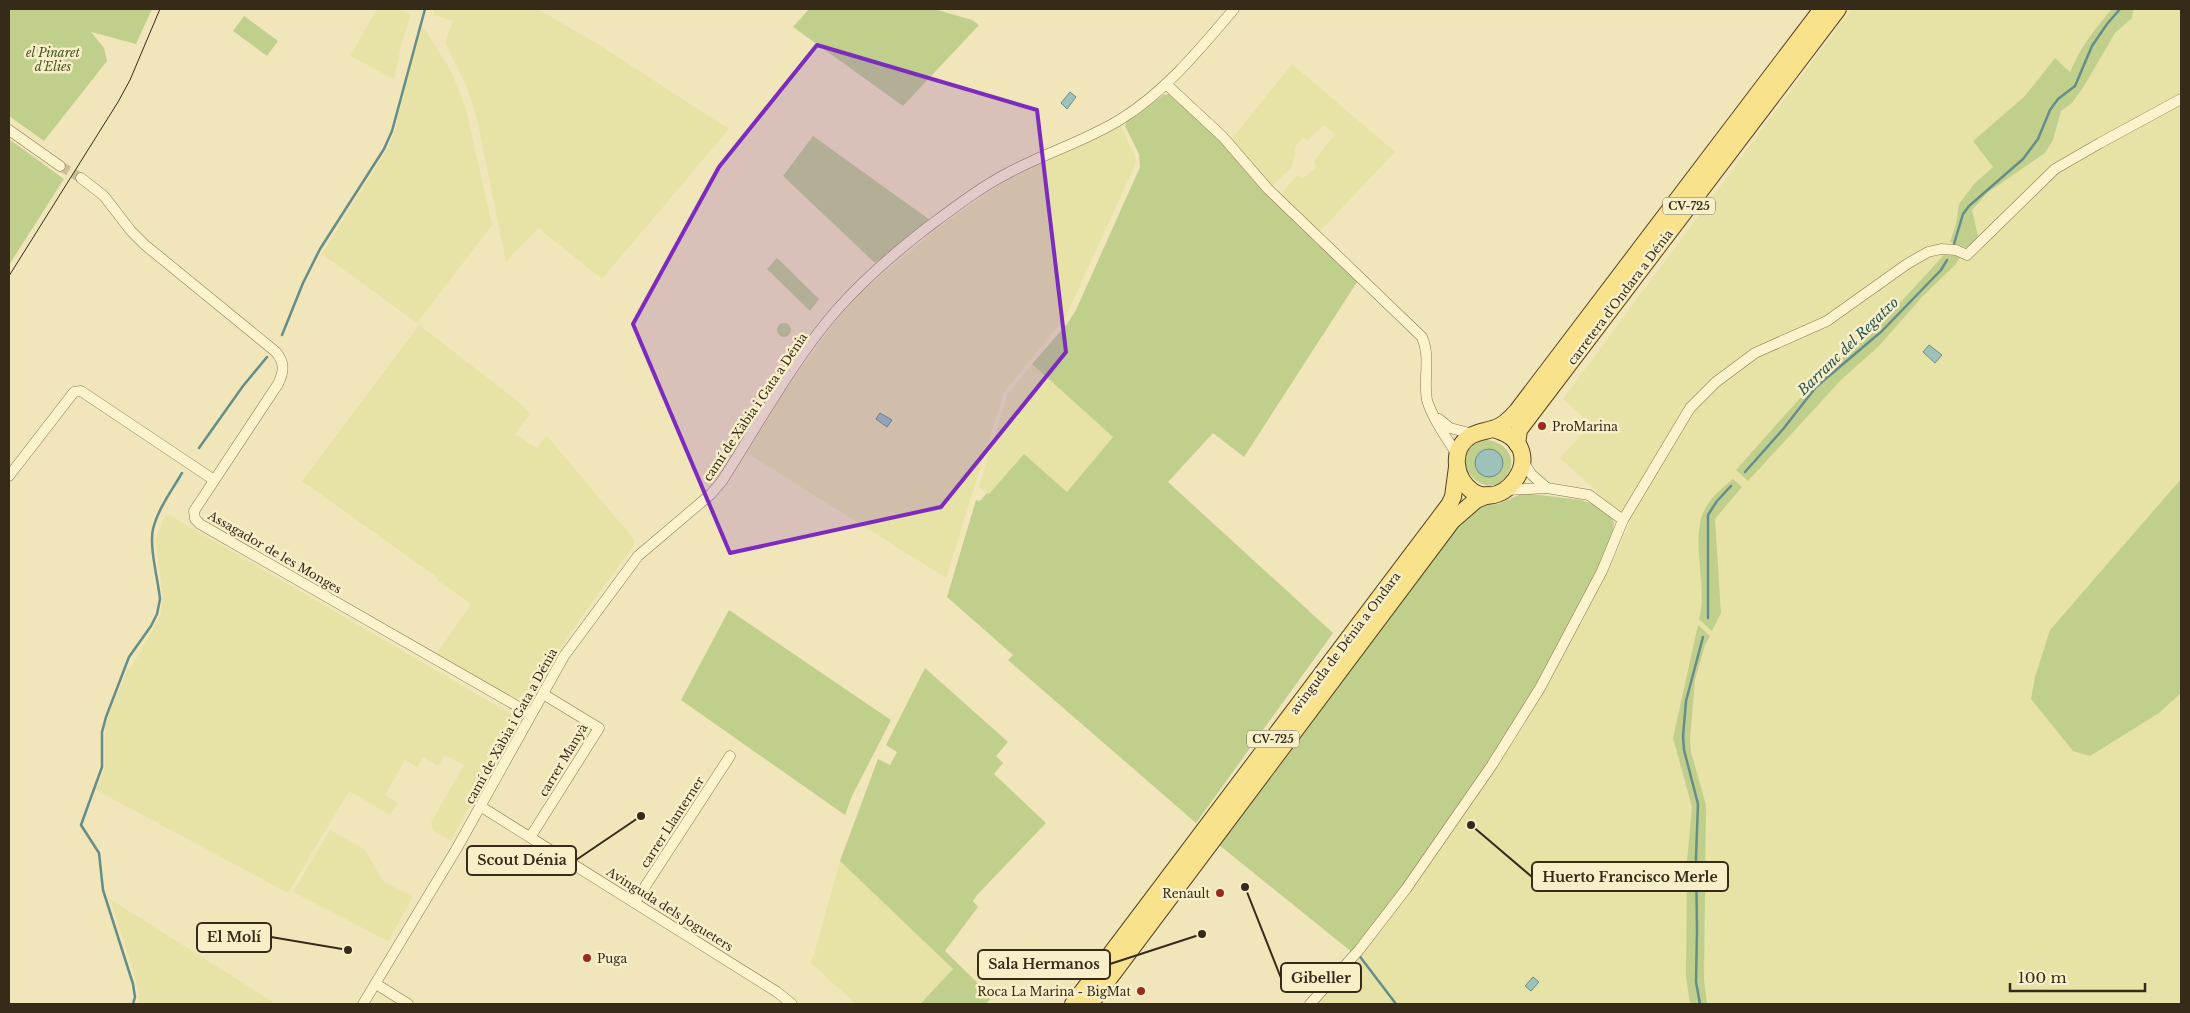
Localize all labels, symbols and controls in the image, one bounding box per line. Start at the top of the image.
park label: el Pinaret d'Elies [26,45,81,74]
road number: CV-725 [1663,198,1715,215]
street label: carretera d'Ondara a Dénia [1564,226,1676,368]
water label: Barranc del Regatxo [1793,293,1902,399]
street label: camí de Xàbia i Gata a Dénia [700,330,811,484]
place label: ProMarina [1552,419,1618,434]
marker: ProMarina [1536,420,1548,432]
street label: Assagador de les Monges [205,507,345,596]
street label: avinguda de Dénia a Ondara [1287,569,1404,717]
street label: camí de Xàbia i Gata a Dénia [462,645,560,806]
street label: carrer Manyà [535,721,591,799]
road number: CV-725 [1247,731,1299,748]
street label: carrer Llanterner [637,773,707,870]
callout: Scout Dénia [467,846,576,875]
text: Scout Dénia [477,851,567,869]
callout: Huerto Francisco Merle [1532,862,1728,891]
street label: Avinguda dels Jogueters [603,863,736,954]
text: Huerto Francisco Merle [1542,868,1718,886]
place label: Renault [1162,886,1210,901]
marker: Renault [1214,887,1226,899]
callout: El Molí [197,923,271,952]
text: El Molí [207,928,261,946]
callout: Sala Hermanos [978,950,1110,979]
place label: Puga [597,951,627,966]
marker: Puga [581,952,593,964]
text: Sala Hermanos [988,955,1100,973]
scale bar [2010,960,2145,992]
callout: Gibeller [1281,963,1361,992]
text: 100 m [2018,968,2067,987]
text: Gibeller [1291,969,1351,987]
place label: Roca La Marina - BigMat [977,984,1131,999]
marker: Roca La Marina - BigMat [1135,985,1147,997]

